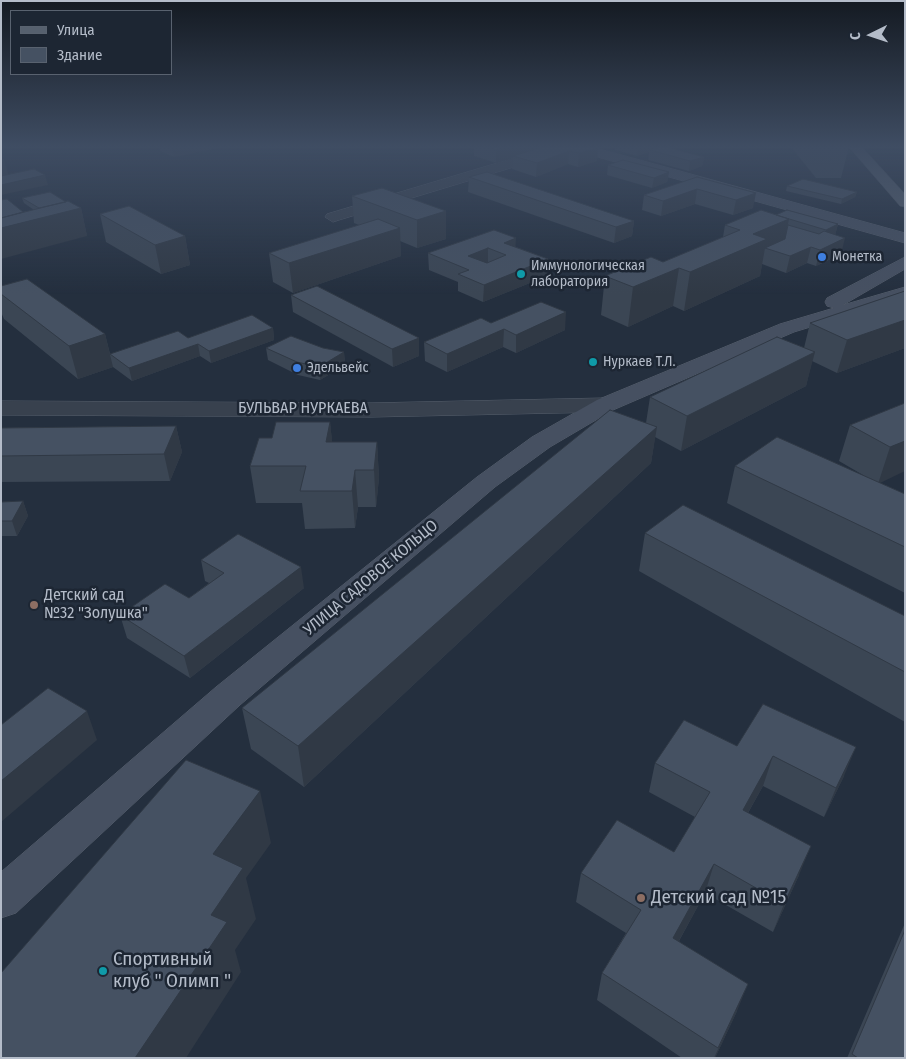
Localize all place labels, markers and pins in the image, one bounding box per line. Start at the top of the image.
place label: Монетка [832,249,882,265]
marker: Монетка [816,251,828,263]
place label: Иммунологическая лаборатория [531,258,645,290]
marker: Иммунологическая лаборатория [515,268,527,280]
place label: Нуркаев Т.Л. [603,354,676,370]
marker: Нуркаев Т.Л. [587,356,599,368]
place label: Эдельвейс [307,360,369,376]
marker: Эдельвейс [291,362,303,374]
place label: Детский сад №32 "Золушка" [44,586,148,624]
marker: Детский сад №32 "Золушка" [28,599,40,611]
place label: Детский сад №15 [651,887,786,909]
marker: Детский сад №15 [635,892,647,904]
place label: Спортивный клуб " Олимп " [113,949,231,993]
marker: Спортивный клуб " Олимп " [97,965,109,977]

